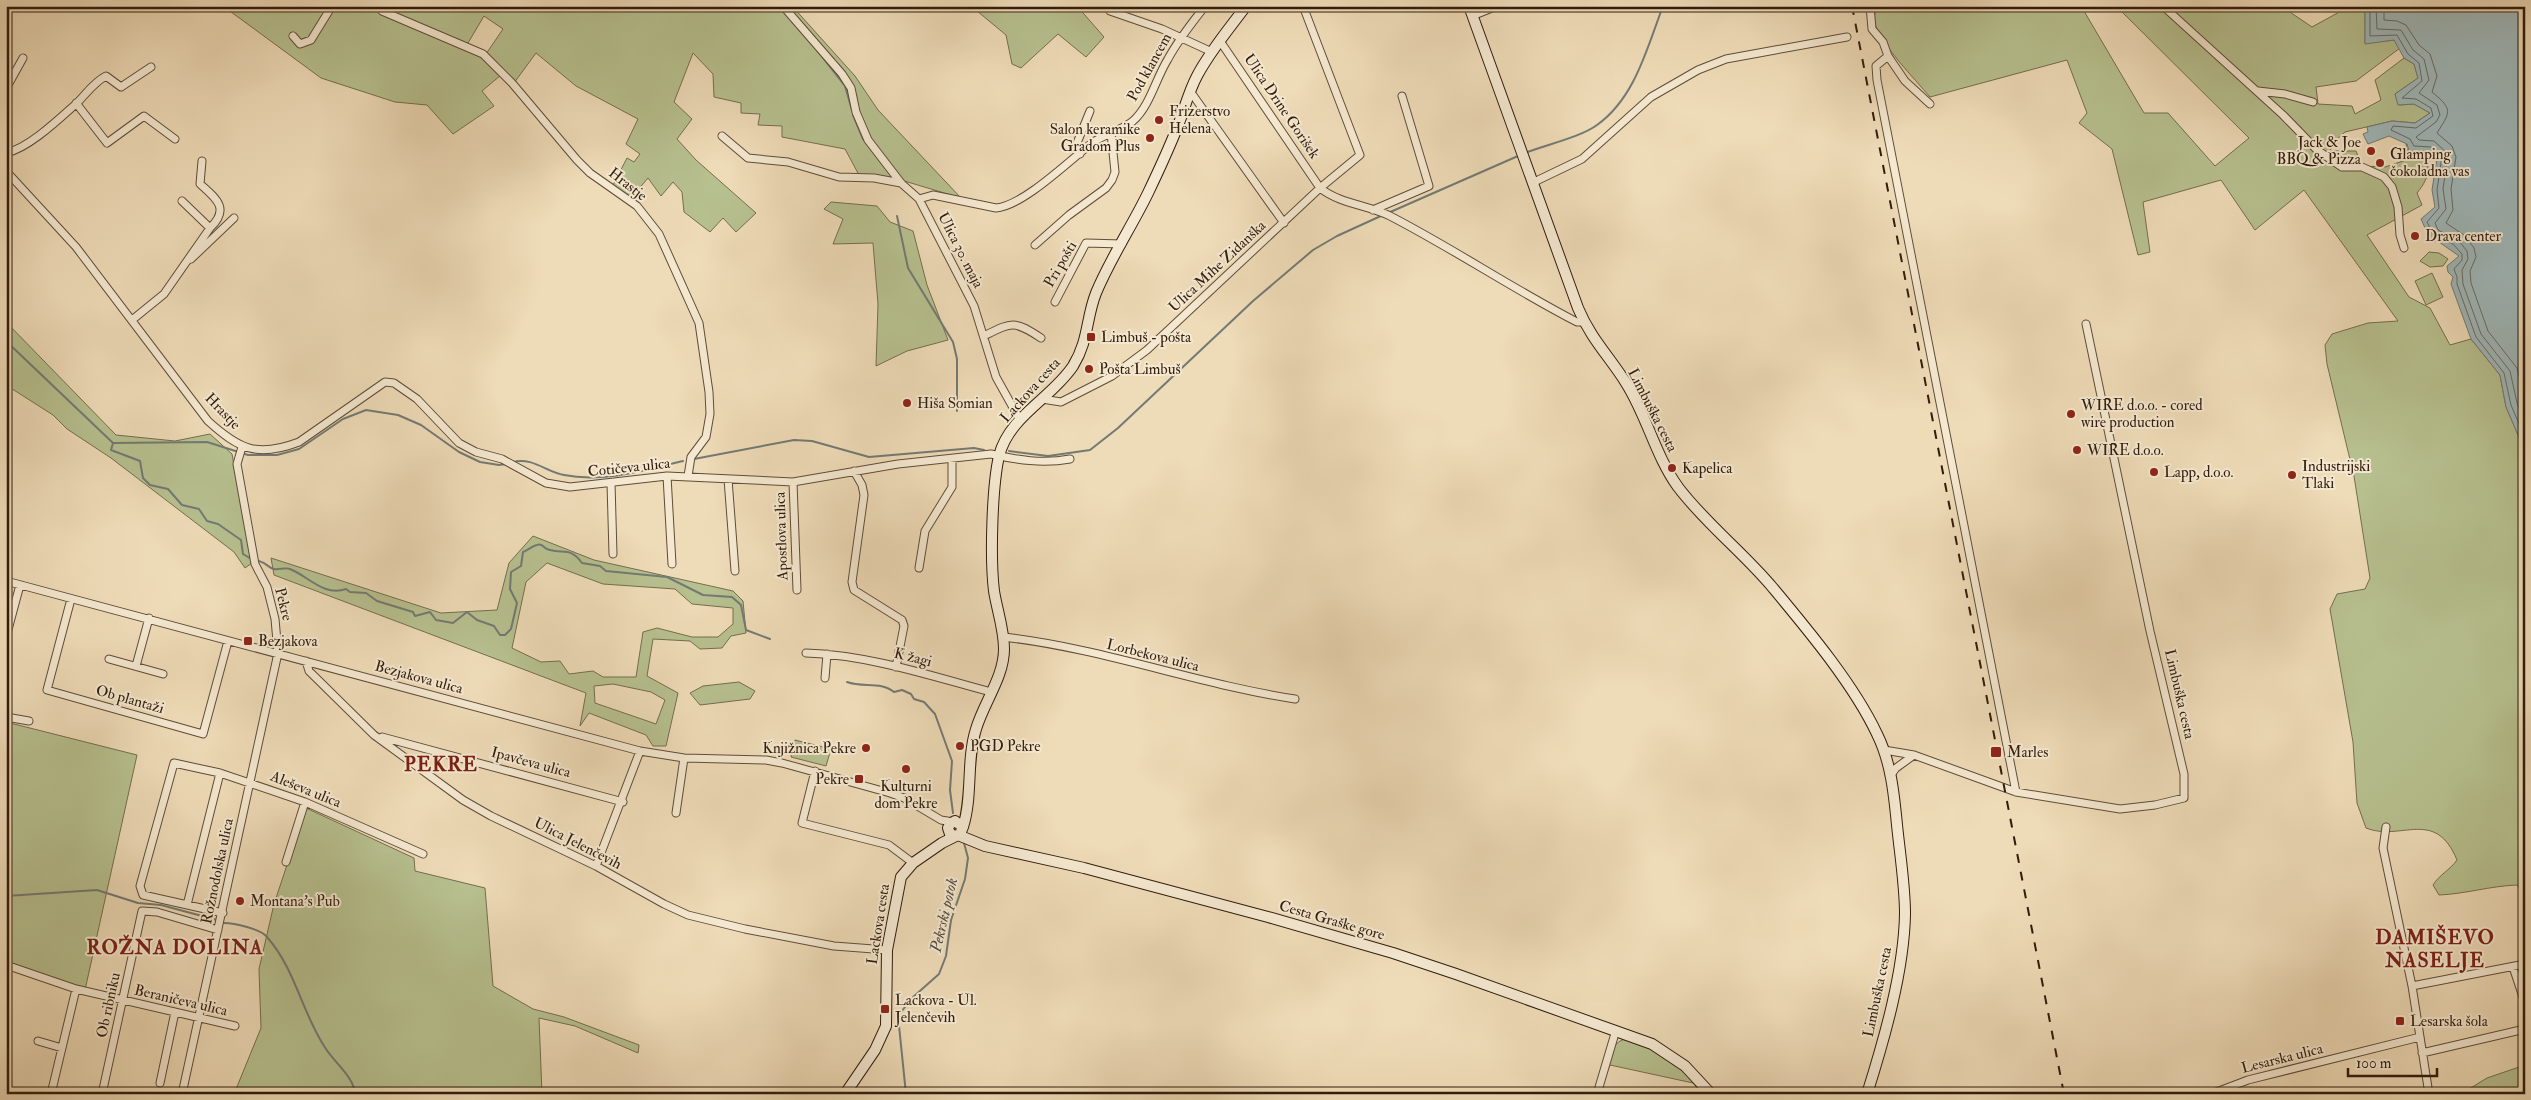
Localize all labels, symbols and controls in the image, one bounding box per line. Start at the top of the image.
street label: Pod klancem [1123,30,1176,105]
street label: Ulica Drine Gorišek [1239,50,1324,162]
place label: Frizerstvo Helena [1169,102,1230,138]
marker: Frizerstvo Helena [1153,114,1165,126]
place label: Salon keramike Gradom Plus [1050,120,1140,156]
marker: Salon keramike Gradom Plus [1144,132,1156,144]
place label: Jack & Joe BBQ & Pizza [2277,133,2362,169]
marker: Jack & Joe BBQ & Pizza [2365,145,2377,157]
place label: Glamping čokoladna vas [2390,145,2469,181]
marker: Glamping čokoladna vas [2374,157,2386,169]
street label: Hrastje [605,163,651,205]
street label: Ulica 30. maja [933,209,988,292]
street label: Ulica Mihe Zidanška [1165,216,1271,316]
place label: Drava center [2425,227,2502,246]
marker: Drava center [2409,230,2421,242]
street label: Pri pošti [1040,238,1082,291]
place label: Limbuš - pošta [1101,328,1192,348]
marker: Limbuš - pošta [1085,331,1097,343]
street label: Lackova cesta [996,353,1065,427]
place label: Pošta Limbuš [1099,360,1181,379]
marker: Pošta Limbuš [1083,363,1095,375]
street label: Limbuška cesta [1623,365,1682,456]
street label: Hrastje [201,389,245,434]
place label: Hiša Somian [917,394,993,413]
place label: WIRE d.o.o. - cored wire production [2080,396,2203,433]
marker: Hiša Somian [901,397,913,409]
marker: WIRE d.o.o. - cored wire production [2065,408,2077,420]
place label: WIRE d.o.o. [2086,441,2164,460]
marker: WIRE d.o.o. [2071,444,2083,456]
street label: Cotičeva ulica [587,454,672,481]
place label: Industrijski Tlaki [2302,457,2370,493]
place label: Kapelica [1682,459,1733,479]
marker: Kapelica [1666,462,1678,474]
place label: Lapp, d.o.o. [2164,463,2234,483]
marker: Lapp, d.o.o. [2148,466,2160,478]
marker: Industrijski Tlaki [2286,469,2298,481]
street label: Apostlova ulica [770,490,794,582]
street label: Pekre [270,585,297,623]
place label: Bezjakova [258,632,318,651]
marker: Bezjakova [242,635,254,647]
street label: Lorbekova ulica [1105,635,1202,676]
street label: K žagi [892,644,934,671]
street label: Limbuška cesta [2160,647,2199,742]
street label: Bezjakova ulica [373,657,466,699]
street label: Ob plantaži [93,681,166,719]
place label: PGD Pekre [970,737,1040,756]
place label: Knjižnica Pekre [762,739,856,758]
marker: PGD Pekre [954,740,966,752]
marker: Knjižnica Pekre [860,742,872,754]
street label: Ipavčeva ulica [489,743,574,783]
place label: Marles [2007,743,2048,762]
marker: Marles [1989,745,2003,759]
district label: PEKRE [404,752,478,777]
marker: Kulturni dom Pekre [900,763,912,775]
street label: Aleševa ulica [267,766,345,813]
place label: Pekre [815,770,849,789]
marker: Pekre [853,773,865,785]
place label: Kulturni dom Pekre [874,777,938,813]
street label: Ulica Jelenčevih [530,813,625,875]
street label: Rožnodolska ulica [197,816,238,926]
water label: Pekrski potok [925,876,962,955]
street label: Lackova cesta [863,882,894,966]
place label: Montana's Pub [250,892,340,911]
marker: Montana's Pub [234,895,246,907]
street label: Cesta Graške gore [1277,896,1387,945]
district label: DAMIŠEVO NASELJE [2375,924,2495,973]
district label: ROŽNA DOLINA [87,934,263,960]
street label: Limbuška cesta [1859,945,1896,1039]
street label: Ob ribniku [92,971,125,1039]
street label: Beraničeva ulica [132,981,230,1021]
place label: Lackova - Ul. Jelenčevih [894,991,977,1028]
marker: Lackova - Ul. Jelenčevih [879,1003,891,1015]
place label: Lesarska šola [2410,1012,2489,1031]
marker: Lesarska šola [2394,1015,2406,1027]
street label: Lesarska ulica [2239,1039,2326,1078]
scale bar [2348,1045,2437,1077]
text: 100 m [2356,1054,2392,1073]

